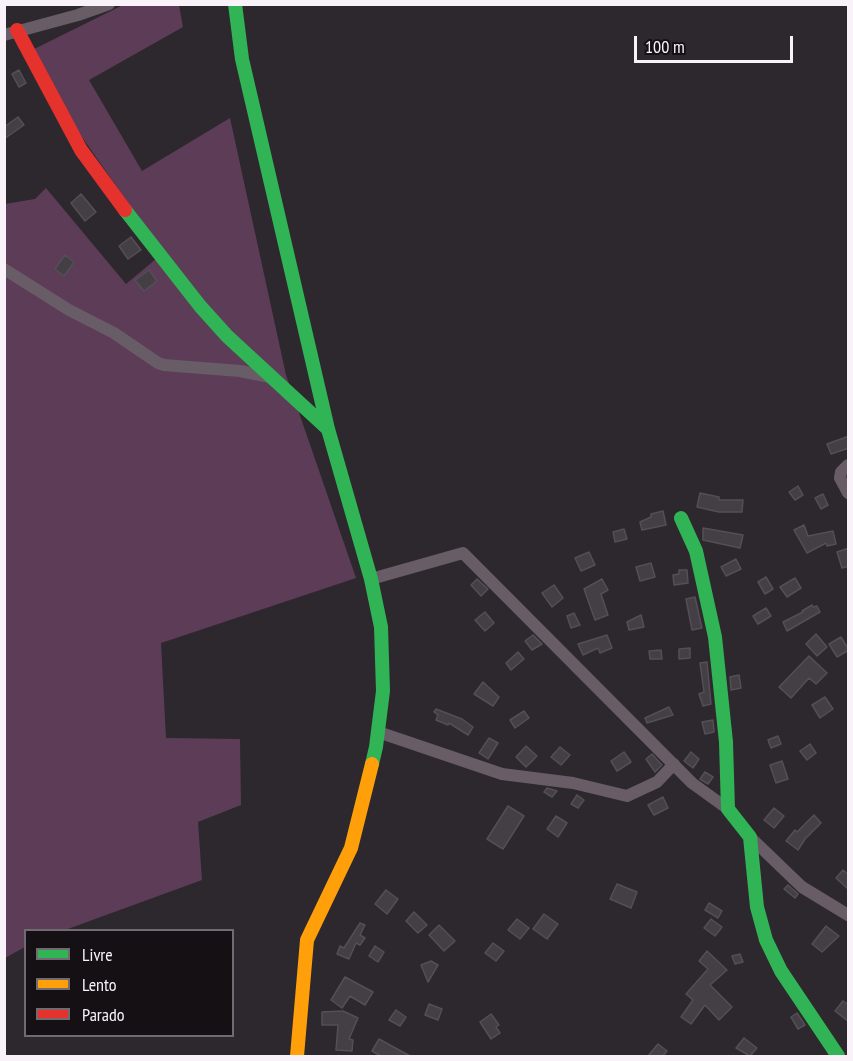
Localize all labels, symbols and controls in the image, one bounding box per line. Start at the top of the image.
scale bar [637,24,796,62]
text: 100 m [645,35,685,58]
legend [24,929,234,1037]
text: Livre [82,943,113,966]
text: Lento [82,973,117,996]
text: Parado [82,1003,125,1026]

